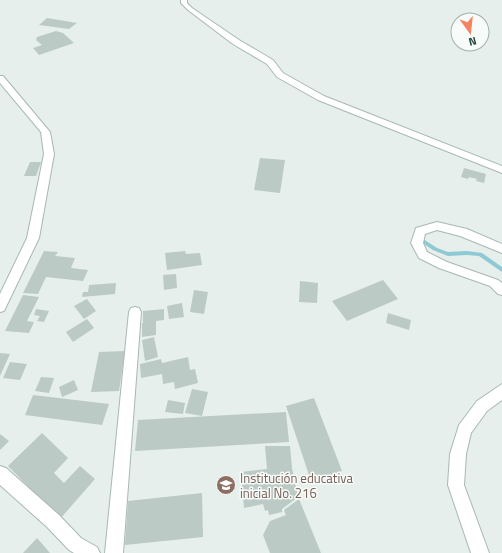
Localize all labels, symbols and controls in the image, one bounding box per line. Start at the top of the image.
north arrow [450,12,490,52]
text: N [467,33,478,50]
place label: Institución educativa inicial No. 216 [240,468,353,503]
school or university icon: Institución educativa inicial No. 216 [215,474,237,496]

